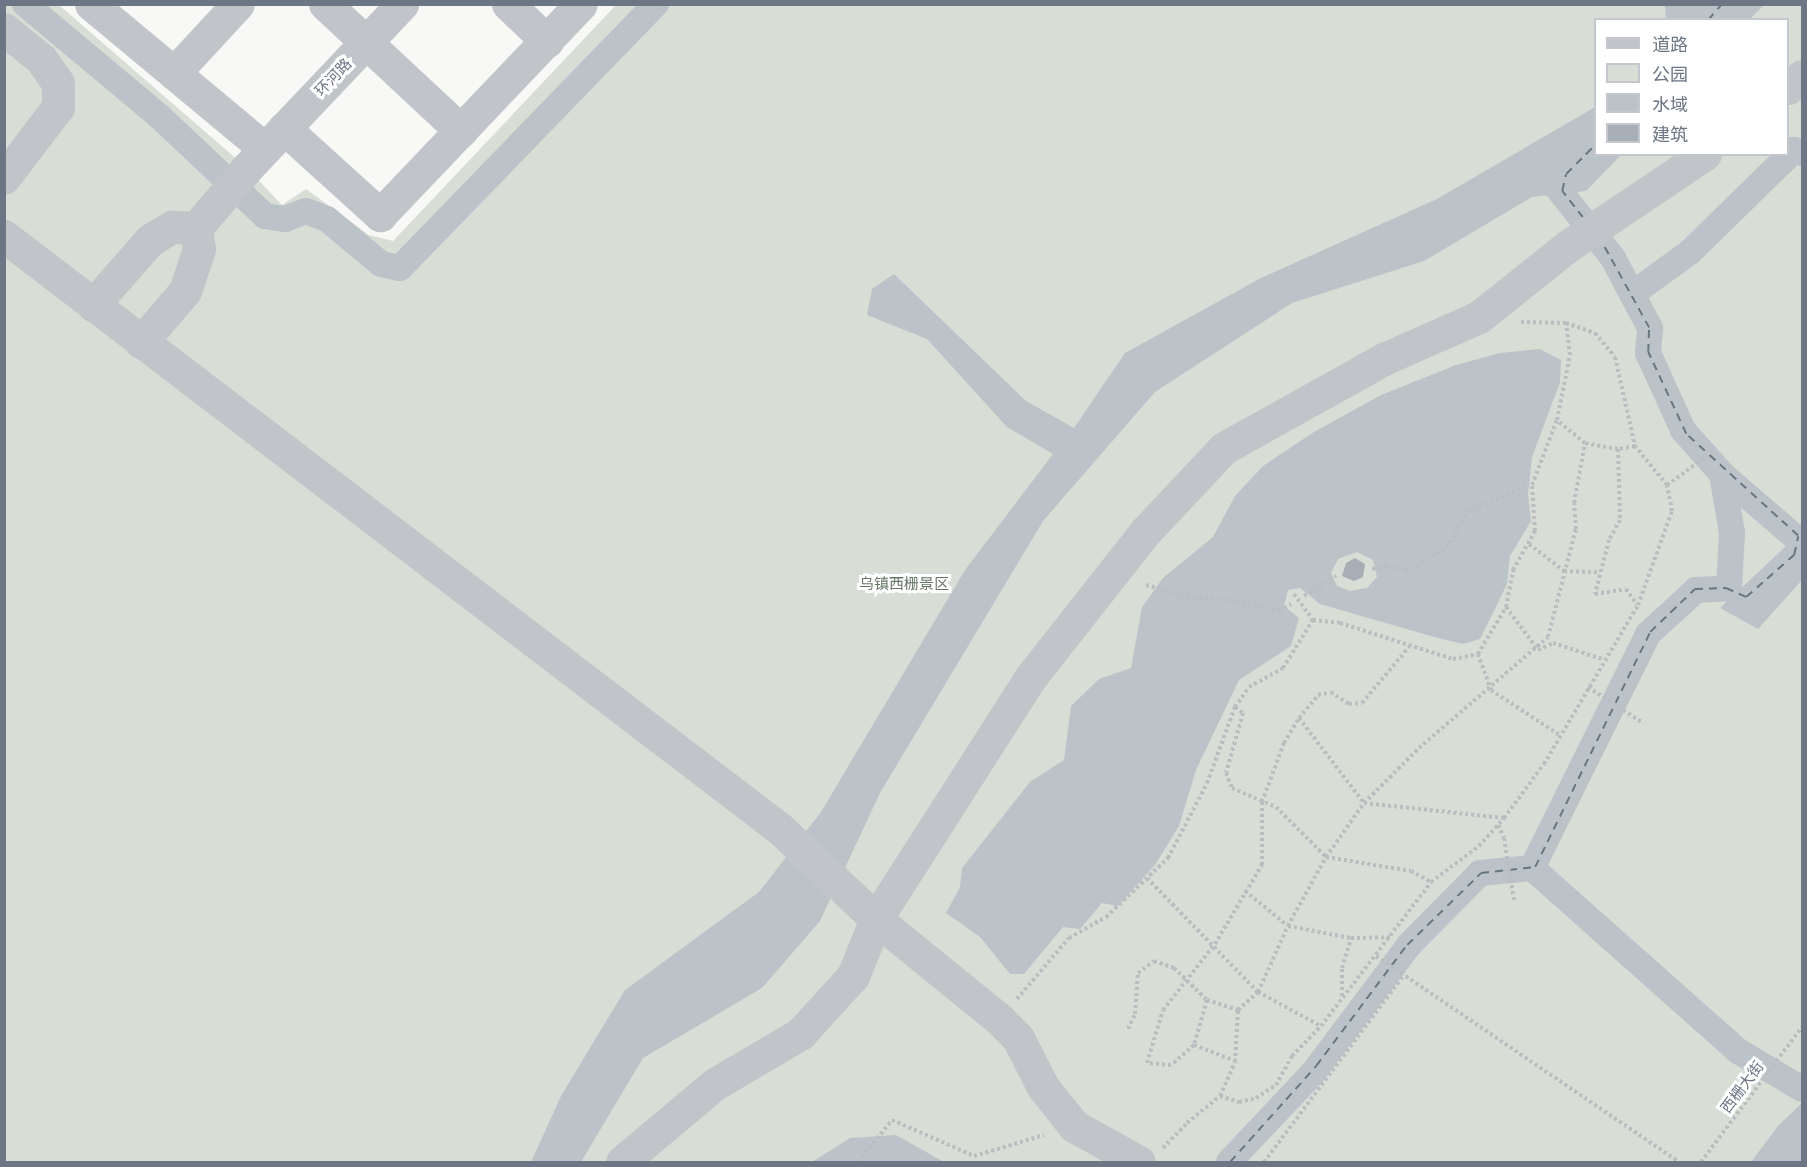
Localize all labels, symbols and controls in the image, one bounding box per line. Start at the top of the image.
legend [1594,18,1789,156]
text: 道路 [1652,34,1688,56]
street label: 环河路 [311,55,355,99]
text: 公园 [1652,64,1688,86]
text: 水域 [1652,94,1688,116]
text: 建筑 [1652,124,1688,146]
park label: 乌镇西栅景区 [859,575,949,593]
street label: 西栅大街 [1717,1058,1767,1116]

